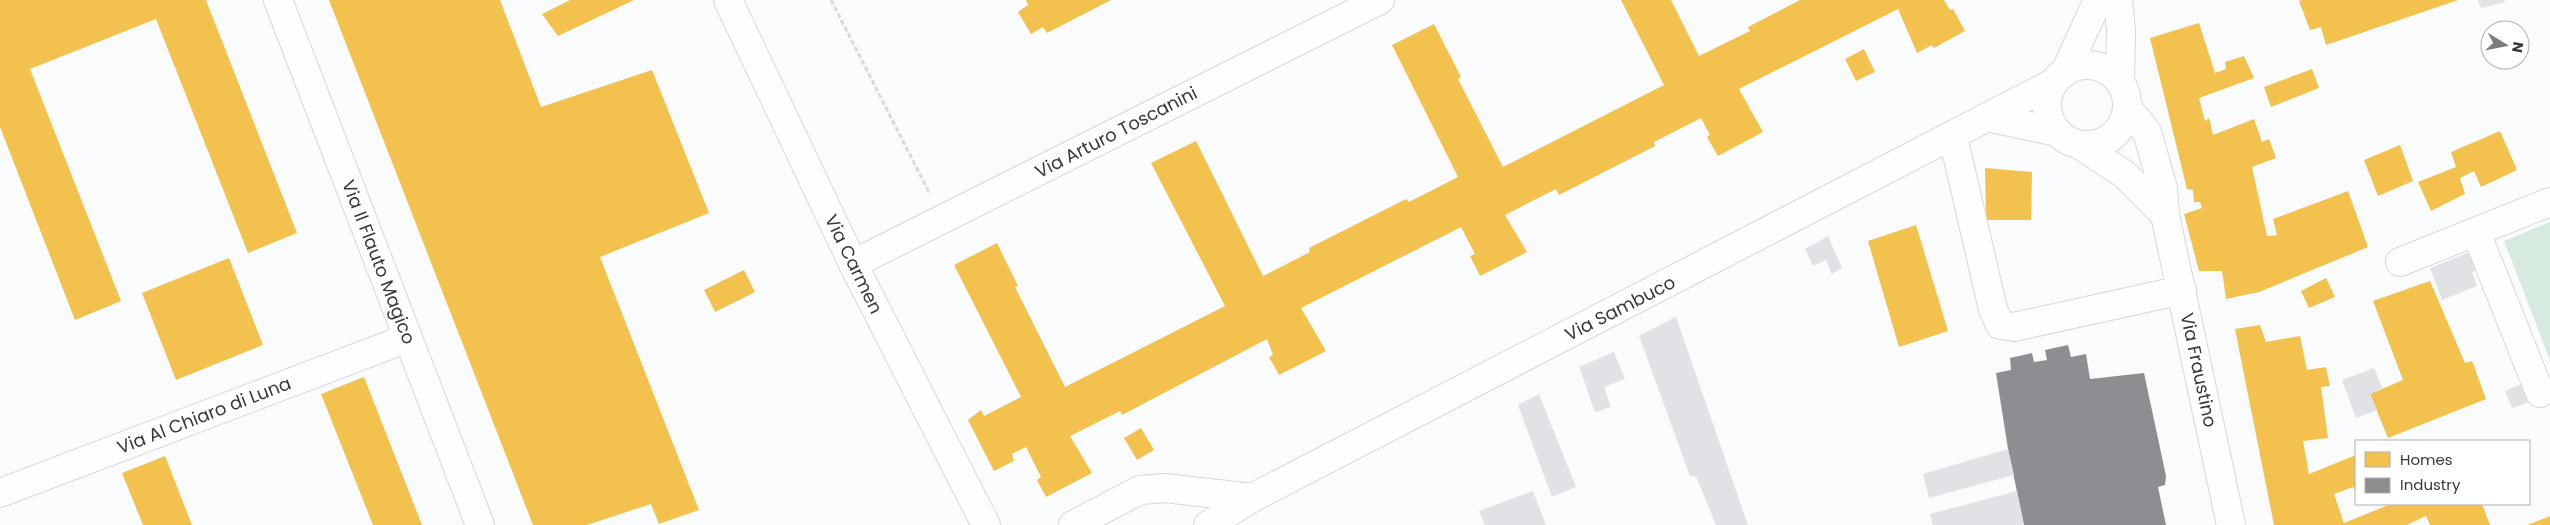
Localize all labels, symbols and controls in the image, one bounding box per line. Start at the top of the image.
north arrow [2480,20,2530,70]
text: N [2507,40,2529,54]
street label: Via Arturo Toscanini [1031,80,1201,184]
street label: Via Il Flauto Magico [336,176,422,348]
street label: Via Carmen [819,210,889,318]
street label: Via Sambuco [1560,269,1680,347]
street label: Via Fraustino [2175,310,2223,430]
street label: Via Al Chiaro di Luna [113,370,295,460]
legend [2355,440,2530,505]
text: Homes [2400,449,2453,470]
text: Industry [2400,474,2461,495]

